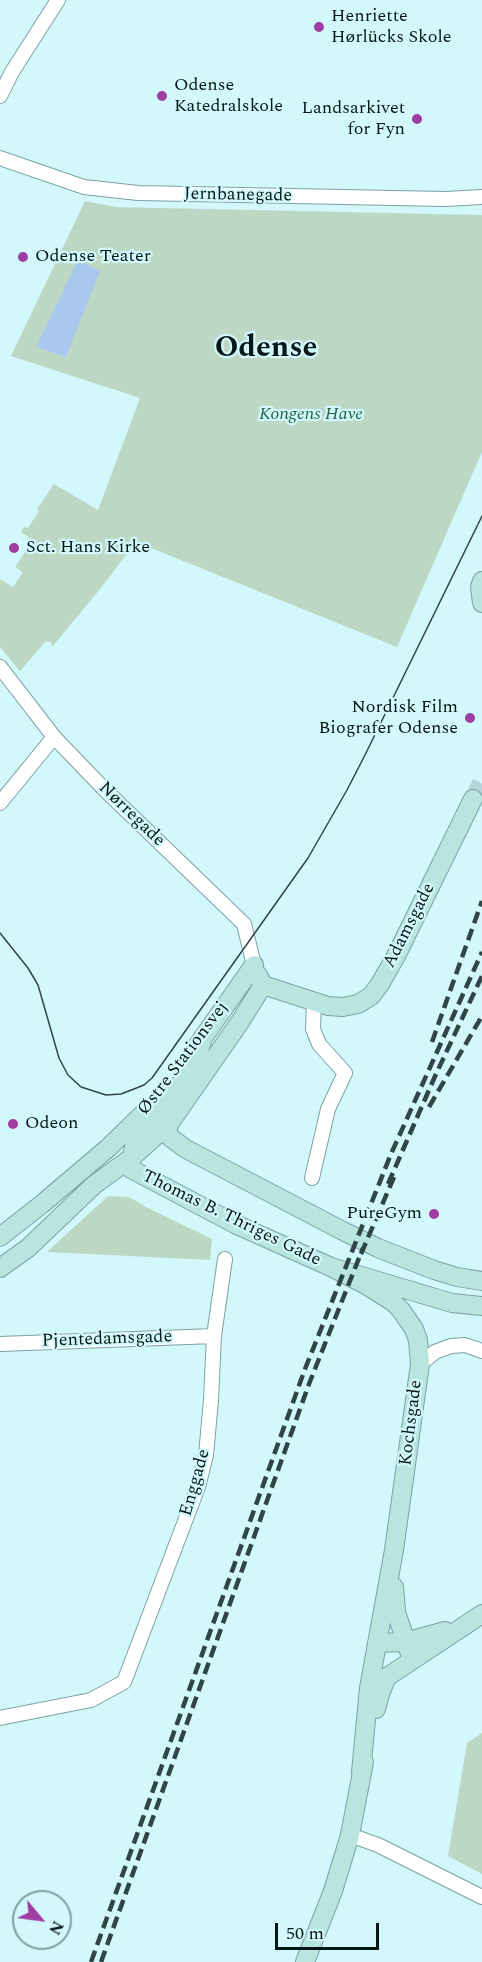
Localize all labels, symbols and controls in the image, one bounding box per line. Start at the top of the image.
place label: Henriette Hørlücks Skole [331,6,451,48]
marker: Henriette Hørlücks Skole [312,20,326,34]
place label: Odense Katedralskole [174,75,283,118]
marker: Odense Katedralskole [155,89,169,103]
place label: Landsarkivet for Fyn [302,98,405,140]
marker: Landsarkivet for Fyn [410,112,424,126]
street label: Jernbanegade [184,184,292,208]
place label: Odense Teater [35,246,151,268]
marker: Odense Teater [16,250,30,264]
district label: Odense [215,332,317,368]
park label: Kongens Have [259,404,363,426]
place label: Sct. Hans Kirke [26,537,150,559]
marker: Sct. Hans Kirke [7,541,21,555]
place label: Nordisk Film Biografer Odense [318,697,458,740]
marker: Nordisk Film Biografer Odense [463,711,477,725]
street label: Nørregade [93,778,169,852]
street label: Adamsgade [379,880,441,972]
street label: Østre Stationsvej [134,998,234,1120]
place label: Odeon [25,1113,78,1135]
marker: Odeon [6,1117,20,1131]
street label: Thomas B. Thriges Gade [138,1166,324,1272]
place label: PureGym [347,1203,422,1225]
marker: PureGym [427,1207,441,1221]
street label: Pjentedamsgade [41,1327,173,1353]
street label: Kochsgade [396,1379,428,1467]
street label: Enggade [176,1447,216,1519]
north arrow [12,1890,72,1950]
scale bar [278,1911,382,1949]
text: N [42,1916,70,1939]
text: 50 m [286,1920,324,1947]

